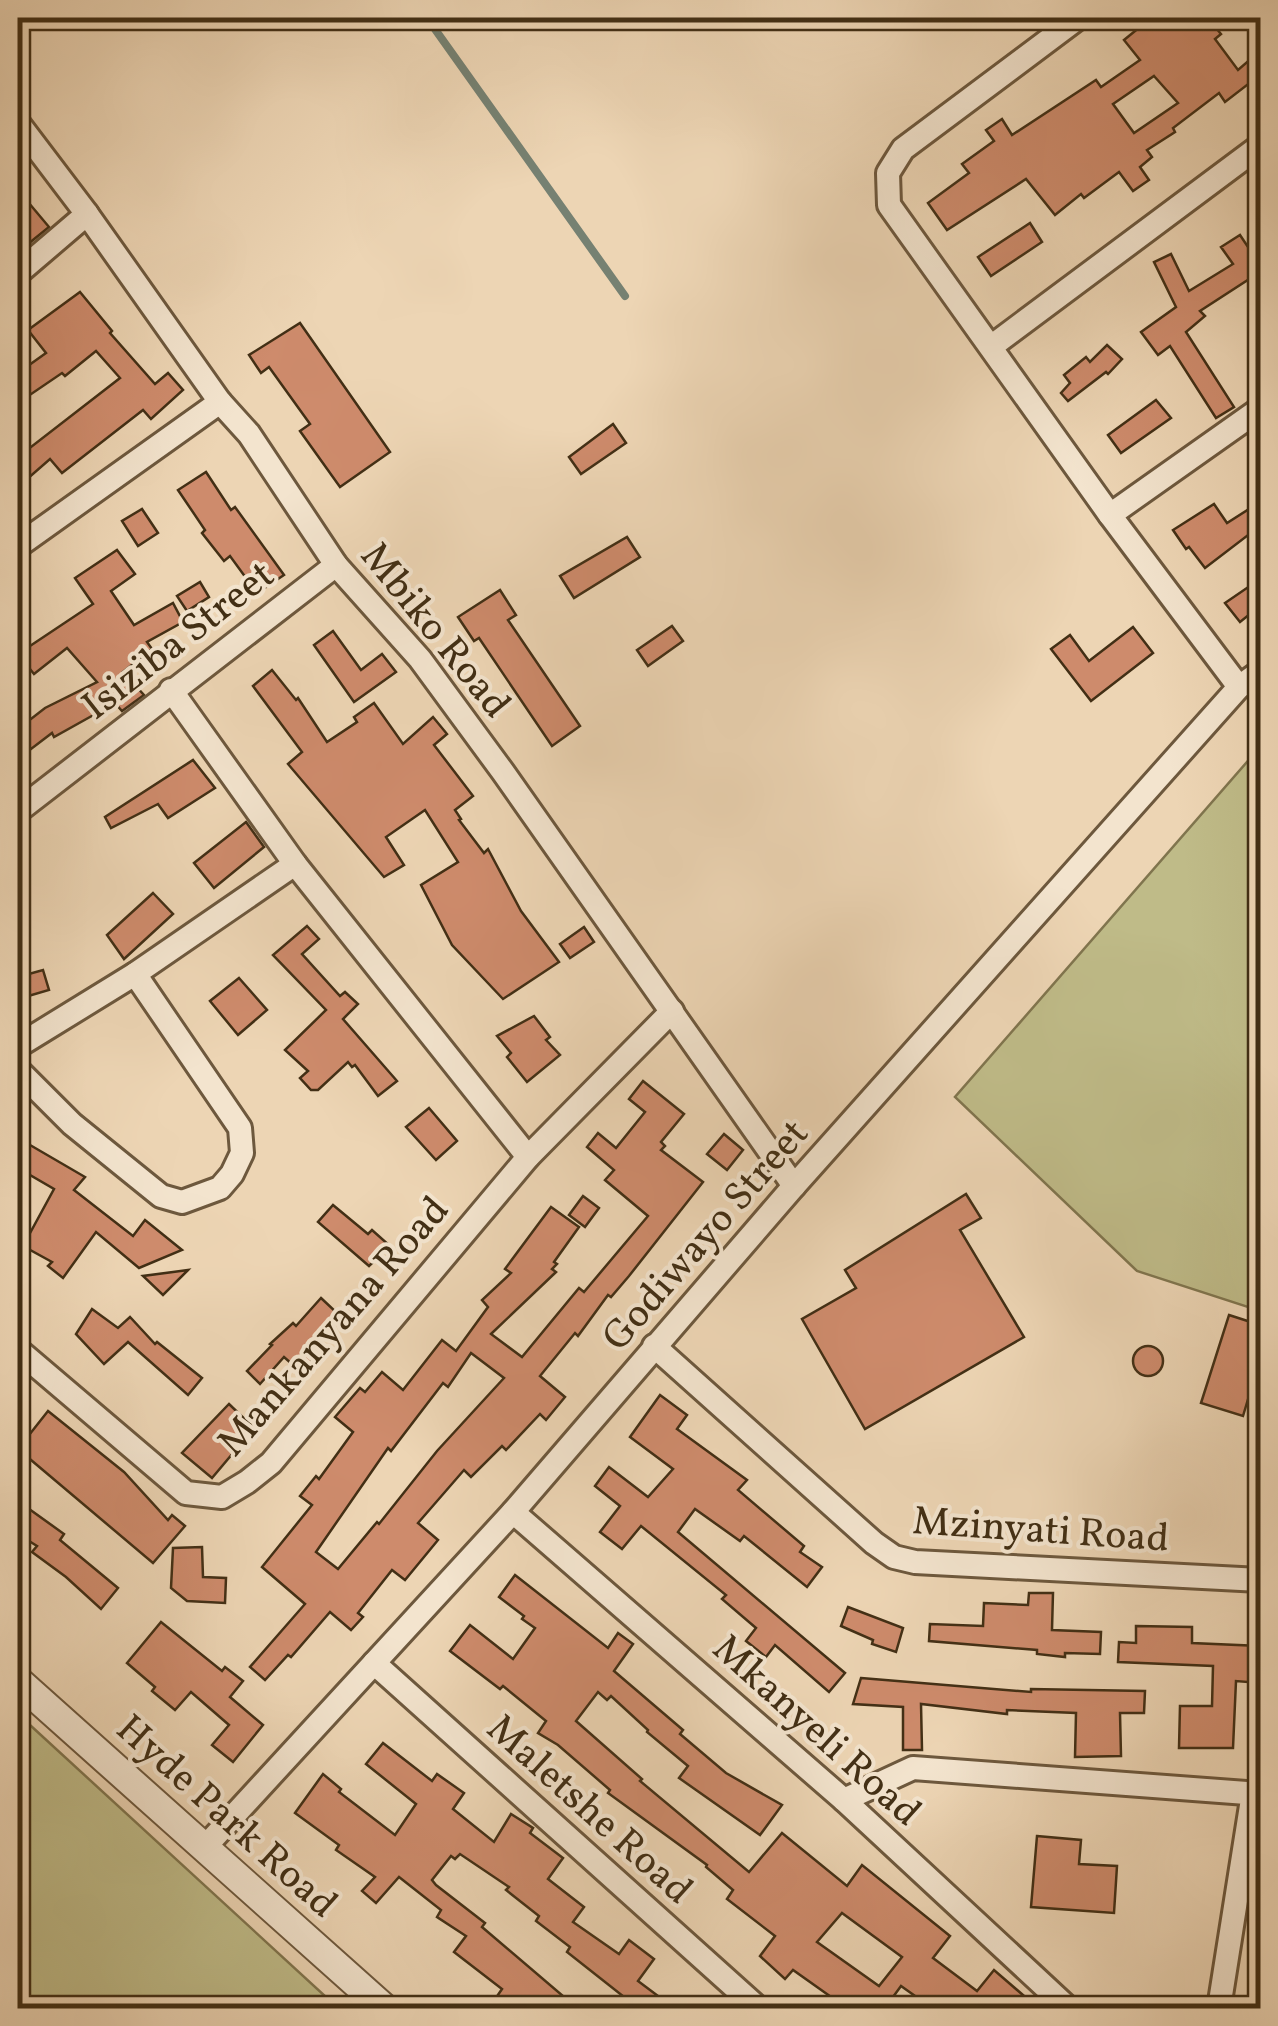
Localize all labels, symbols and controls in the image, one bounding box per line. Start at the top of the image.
street label: Mbiko Road [345,532,522,732]
street label: Isiziba Street [72,549,287,735]
street label: Godiwayo Street [591,1109,823,1364]
street label: Mankanyana Road [206,1185,464,1470]
street label: Mzinyati Road [911,1495,1171,1569]
street label: Mkanyeli Road [699,1623,932,1841]
street label: Hyde Park Road [102,1703,348,1933]
street label: Maletshe Road [473,1703,704,1919]

